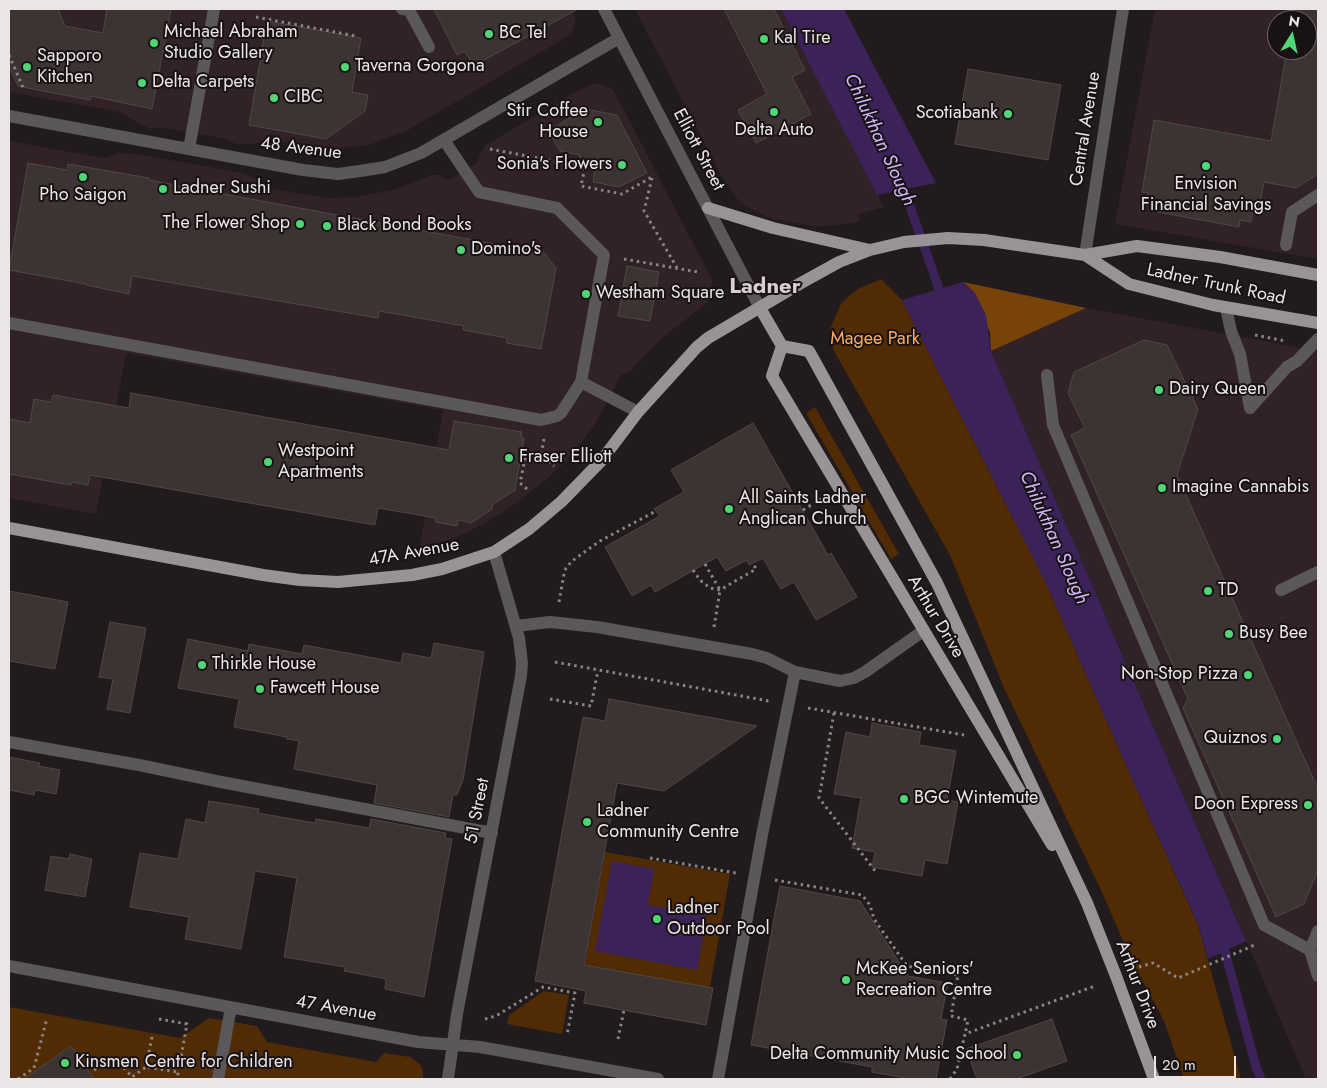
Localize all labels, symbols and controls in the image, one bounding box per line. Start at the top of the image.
north arrow [1267,10,1317,60]
text: N [1287,10,1302,32]
place label: Michael Abraham Studio Gallery [164,22,298,64]
place label: BC Tel [499,23,547,45]
marker: BC Tel [483,28,495,40]
place label: Kal Tire [774,28,831,50]
marker: Kal Tire [758,33,770,45]
marker: Michael Abraham Studio Gallery [148,37,160,49]
place label: Sapporo Kitchen [37,46,102,88]
place label: Taverna Gorgona [355,56,485,78]
marker: Sapporo Kitchen [21,61,33,73]
marker: Taverna Gorgona [339,61,351,73]
water label: Chilukthan Slough [838,70,920,210]
street label: Central Avenue [1066,70,1106,188]
place label: Delta Carpets [152,72,254,94]
marker: Delta Carpets [136,77,148,89]
place label: CIBC [284,87,323,109]
marker: CIBC [268,92,280,104]
place label: Stir Coffee House [507,101,588,144]
place label: Scotiabank [916,103,998,125]
street label: Elliott Street [667,105,729,195]
marker: Delta Auto [768,106,780,118]
marker: Scotiabank [1002,108,1014,120]
marker: Stir Coffee House [592,116,604,128]
place label: Delta Auto [734,120,814,142]
street label: 48 Avenue [259,133,343,165]
place label: Sonia's Flowers [497,154,612,176]
marker: Sonia's Flowers [616,159,628,171]
marker: Envision Financial Savings [1200,160,1212,172]
marker: Pho Saigon [77,171,89,183]
place label: Envision Financial Savings [1141,174,1271,216]
place label: Ladner Sushi [173,178,271,200]
marker: Ladner Sushi [157,183,169,195]
place label: Pho Saigon [39,185,127,207]
place label: The Flower Shop [163,213,290,235]
place label: Black Bond Books [337,215,472,237]
marker: The Flower Shop [294,218,306,230]
marker: Black Bond Books [321,220,333,232]
place label: Domino's [471,239,541,261]
marker: Domino's [455,244,467,256]
street label: Ladner Trunk Road [1145,260,1287,310]
district label: Ladner [729,275,801,301]
place label: Westham Square [596,283,724,305]
marker: Westham Square [580,288,592,300]
park label: Magee Park [830,329,920,351]
place label: Dairy Queen [1169,379,1266,401]
marker: Dairy Queen [1153,384,1165,396]
place label: Westpoint Apartments [278,441,364,484]
place label: Fraser Elliott [519,447,612,469]
marker: Fraser Elliott [503,452,515,464]
marker: Westpoint Apartments [262,456,274,468]
water label: Chilukthan Slough [1013,468,1093,608]
place label: Imagine Cannabis [1172,477,1309,499]
marker: Imagine Cannabis [1156,482,1168,494]
place label: All Saints Ladner Anglican Church [739,488,867,530]
marker: All Saints Ladner Anglican Church [723,503,735,515]
street label: 47A Avenue [367,534,461,572]
street label: Arthur Drive [902,572,968,662]
place label: TD [1218,580,1239,602]
marker: TD [1202,585,1214,597]
place label: Busy Bee [1239,623,1308,645]
marker: Busy Bee [1223,628,1235,640]
place label: Thirkle House [212,654,316,676]
marker: Thirkle House [196,659,208,671]
place label: Non-Stop Pizza [1121,664,1238,686]
marker: Non-Stop Pizza [1242,669,1254,681]
place label: Fawcett House [270,678,380,700]
marker: Fawcett House [254,683,266,695]
place label: Quiznos [1204,728,1267,750]
marker: Quiznos [1271,733,1283,745]
street label: 51 Street [461,776,495,846]
place label: BGC Wintemute [914,788,1038,810]
marker: BGC Wintemute [898,793,910,805]
place label: Doon Express [1194,794,1298,816]
marker: Doon Express [1302,799,1314,811]
place label: Ladner Community Centre [597,801,739,844]
marker: Ladner Community Centre [581,816,593,828]
place label: Ladner Outdoor Pool [667,898,770,941]
marker: Ladner Outdoor Pool [651,913,663,925]
street label: Arthur Drive [1110,938,1164,1032]
place label: McKee Seniors' Recreation Centre [856,959,992,1002]
marker: McKee Seniors' Recreation Centre [840,974,852,986]
street label: 47 Avenue [294,991,378,1027]
place label: Delta Community Music School [770,1044,1007,1066]
scale bar [1157,1046,1240,1078]
marker: Delta Community Music School [1011,1049,1023,1061]
place label: Kinsmen Centre for Children [75,1052,293,1074]
text: 20 m [1162,1054,1196,1076]
marker: Kinsmen Centre for Children [59,1057,71,1069]

